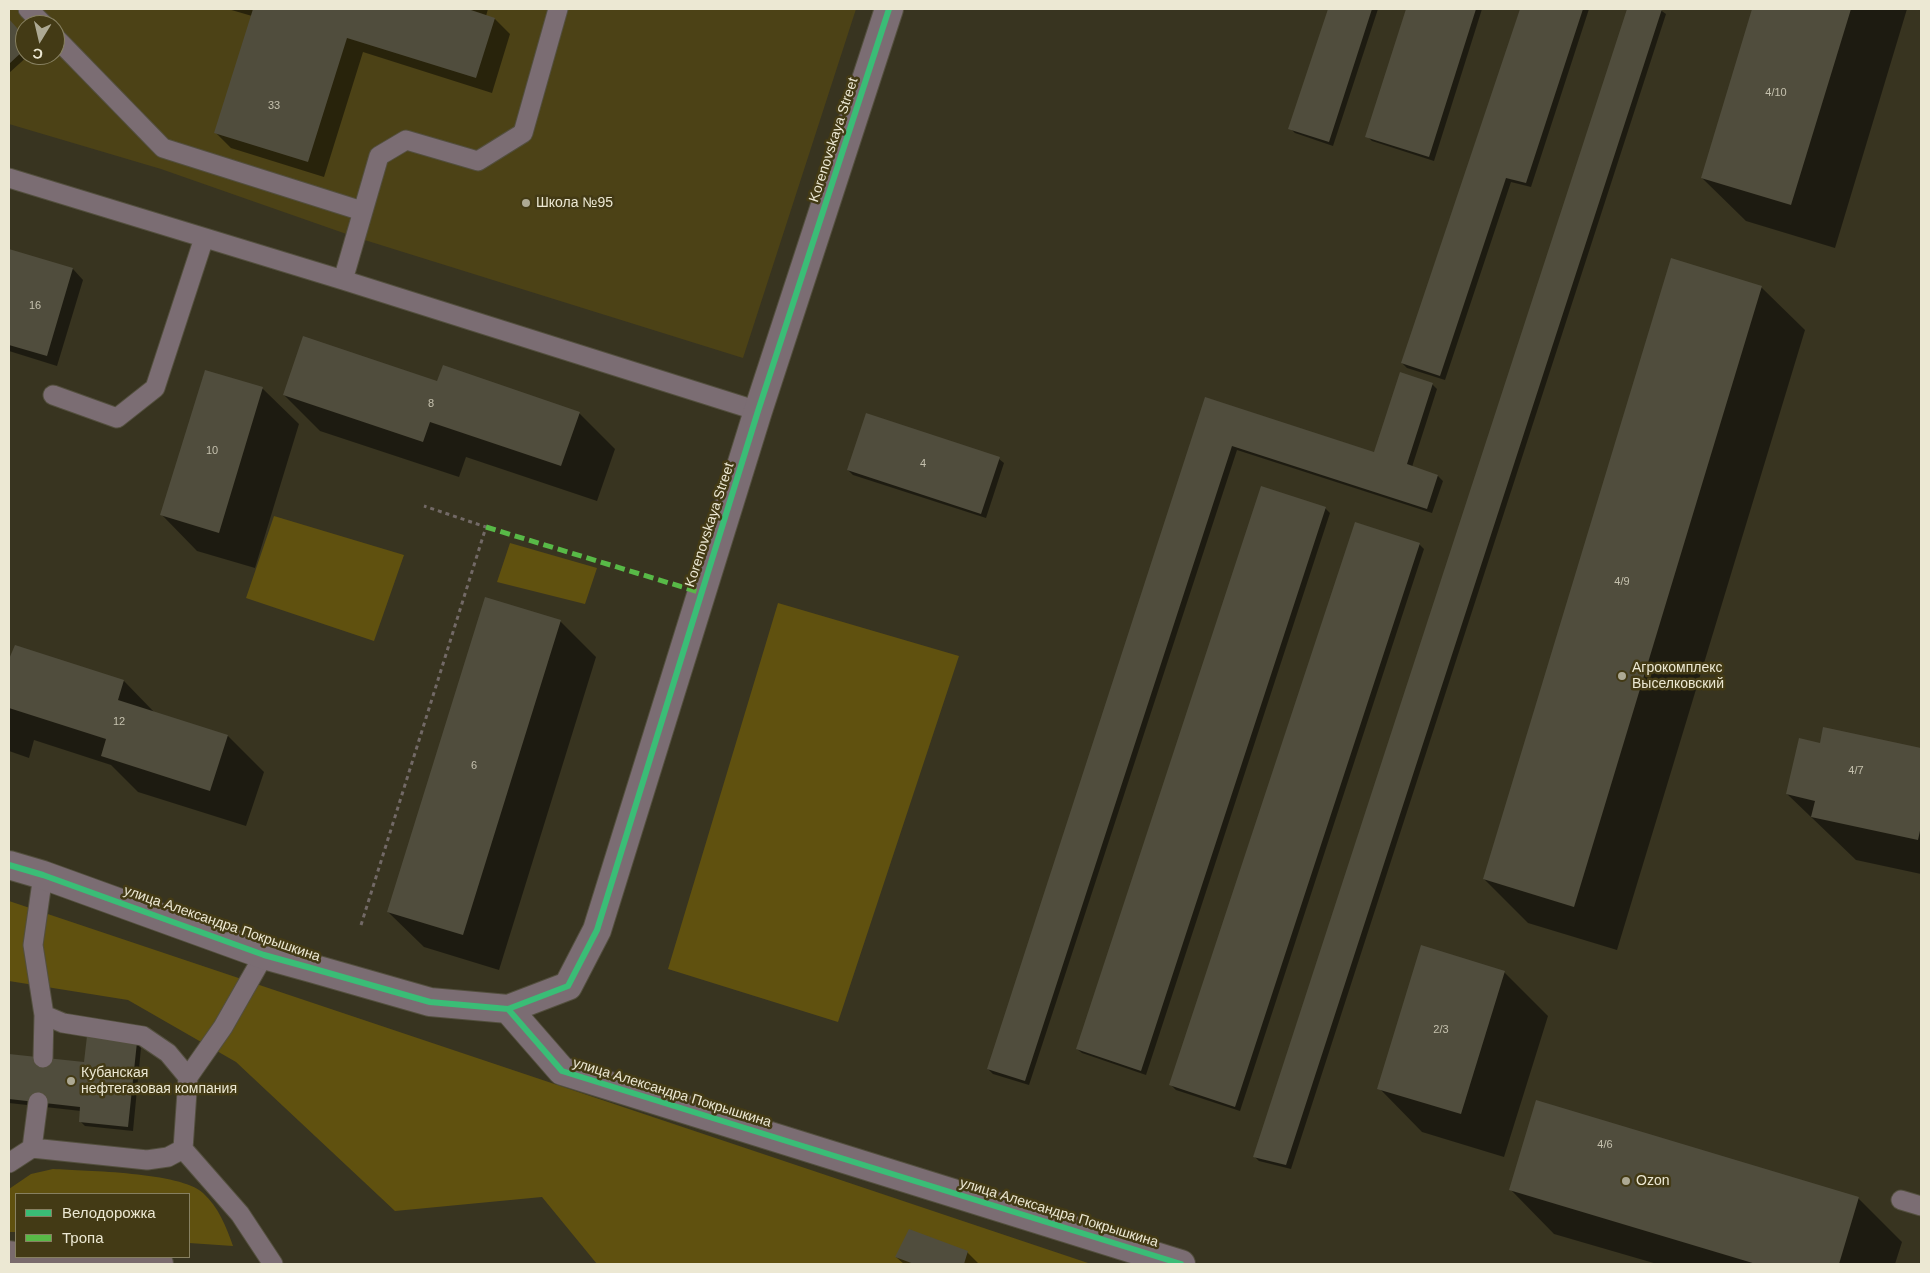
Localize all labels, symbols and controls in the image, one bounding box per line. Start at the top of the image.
north arrow [15,15,65,65]
text: С [32,45,44,63]
street label: Korenovskaya Street [806,76,862,204]
house number: 4/10 [1765,86,1787,100]
house number: 33 [268,99,280,113]
place label: Школа №95 [536,195,613,211]
marker: Школа №95 [520,197,532,209]
house number: 16 [29,299,41,313]
house number: 8 [428,397,434,411]
house number: 10 [206,444,218,458]
house number: 4 [920,457,926,471]
street label: Korenovskaya Street [682,461,738,589]
house number: 4/9 [1614,575,1630,589]
place label: Агрокомплекс Выселковский [1632,660,1724,692]
marker: Агрокомплекс Выселковский [1616,670,1628,682]
house number: 12 [113,715,125,729]
house number: 6 [471,759,477,773]
house number: 4/7 [1848,764,1864,778]
street label: улица Александра Покрышкина [122,882,322,966]
house number: 2/3 [1433,1023,1449,1037]
street label: улица Александра Покрышкина [571,1055,773,1131]
place label: Кубанская нефтегазовая компания [81,1065,237,1098]
marker: Кубанская нефтегазовая компания [65,1075,77,1087]
house number: 4/6 [1597,1138,1613,1152]
place label: Ozon [1636,1173,1669,1189]
street label: улица Александра Покрышкина [958,1175,1160,1251]
marker: Ozon [1620,1175,1632,1187]
legend [15,1193,190,1258]
text: Велодорожка [62,1204,156,1221]
text: Тропа [62,1229,103,1246]

